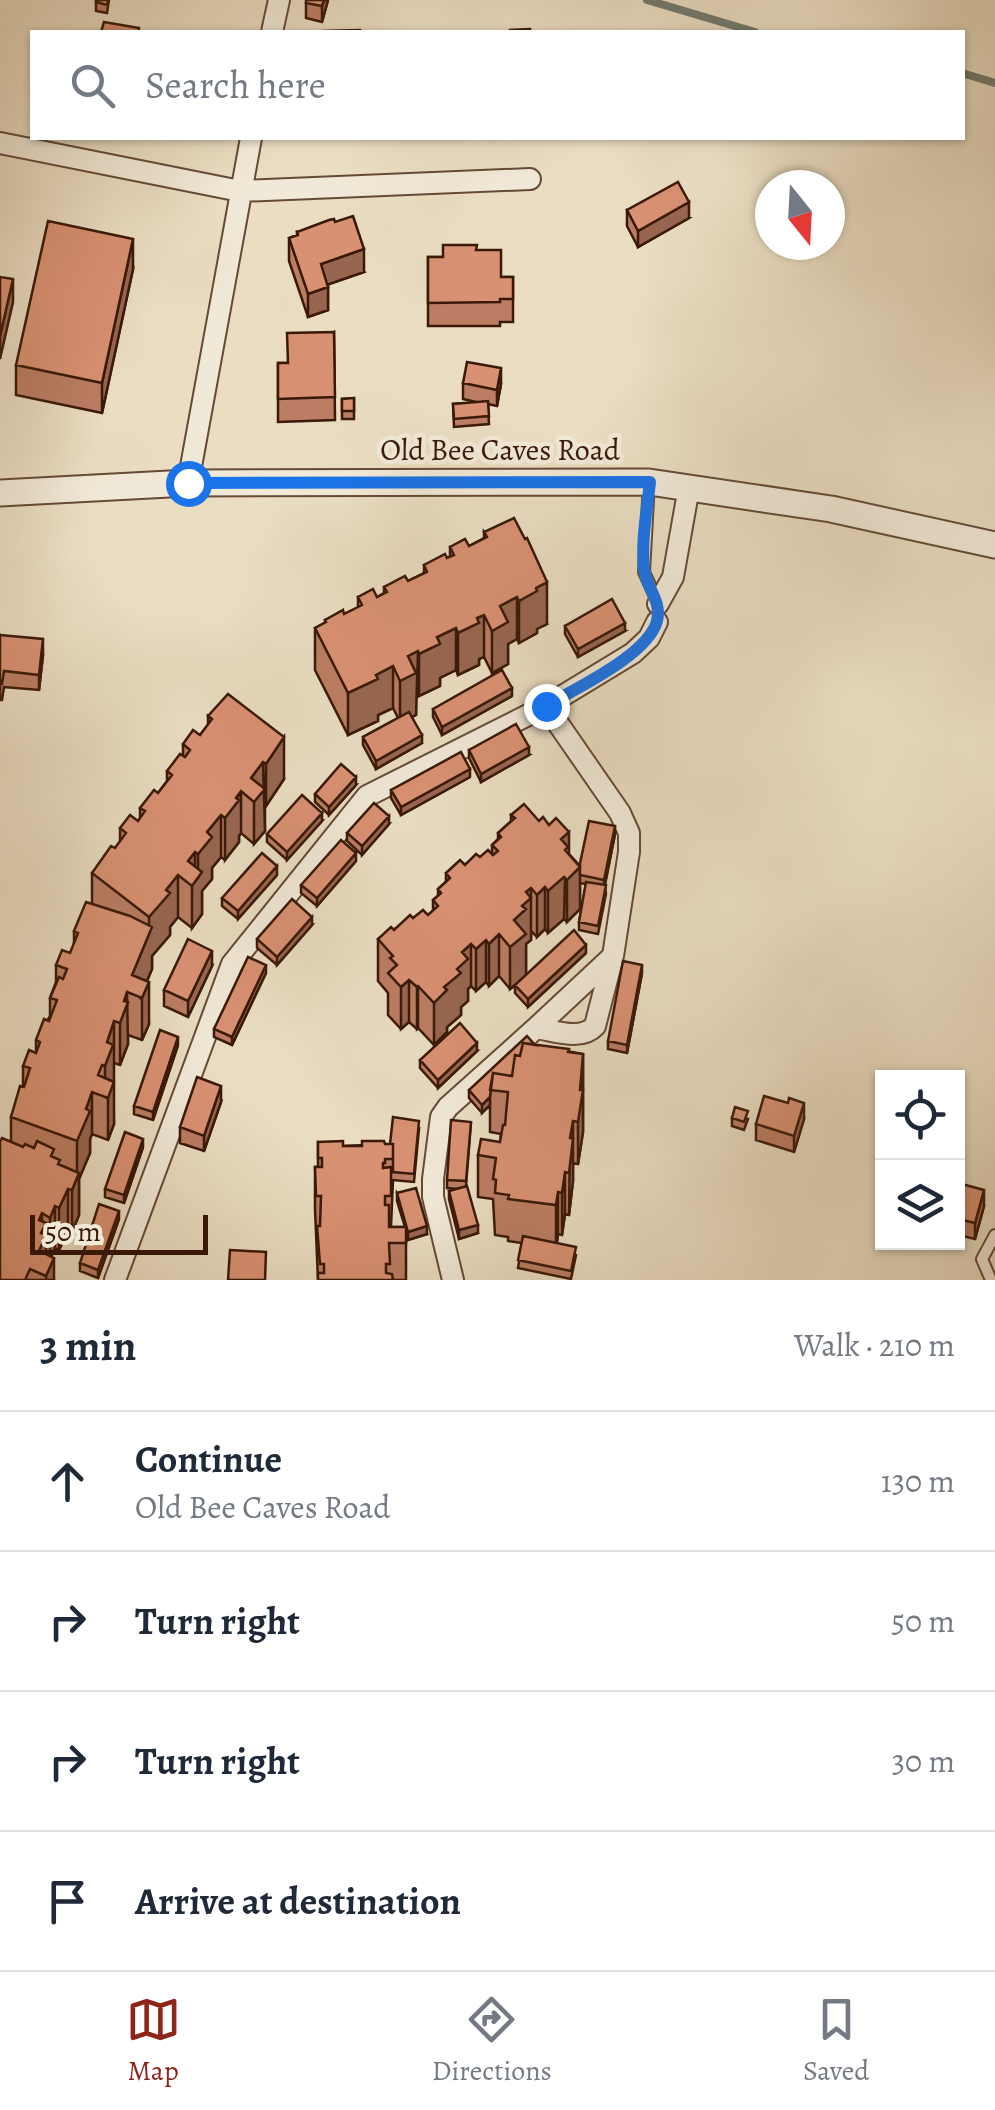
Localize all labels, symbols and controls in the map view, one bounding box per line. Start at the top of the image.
search box [30,30,965,140]
icon: search [65,58,120,113]
text: Search here [145,59,326,111]
north arrow [755,170,845,260]
street label: Old Bee Caves Road [380,430,621,470]
route start [166,461,212,507]
route end [524,684,570,730]
map controls [875,1070,965,1250]
button: locate [875,1070,965,1160]
button: layers [875,1160,965,1250]
scale bar [30,1210,208,1254]
text: 50 m [45,1213,101,1251]
text: 3 min [40,1317,136,1374]
text: Walk · 210 m [794,1323,955,1367]
text: Continue [135,1433,282,1485]
icon: ahead [40,1454,95,1509]
text: 130 m [881,1459,955,1503]
text: Old Bee Caves Road [135,1485,391,1529]
icon: right [40,1594,95,1649]
text: Turn right [135,1595,300,1647]
text: 50 m [891,1599,955,1643]
icon: right [40,1734,95,1789]
text: Turn right [135,1735,300,1787]
text: 30 m [892,1739,955,1783]
icon: arrive [40,1874,95,1929]
text: Arrive at destination [135,1875,461,1927]
tab: Map [126,1992,181,2090]
tab: Directions [432,1992,552,2090]
tab: Saved [803,1992,869,2090]

